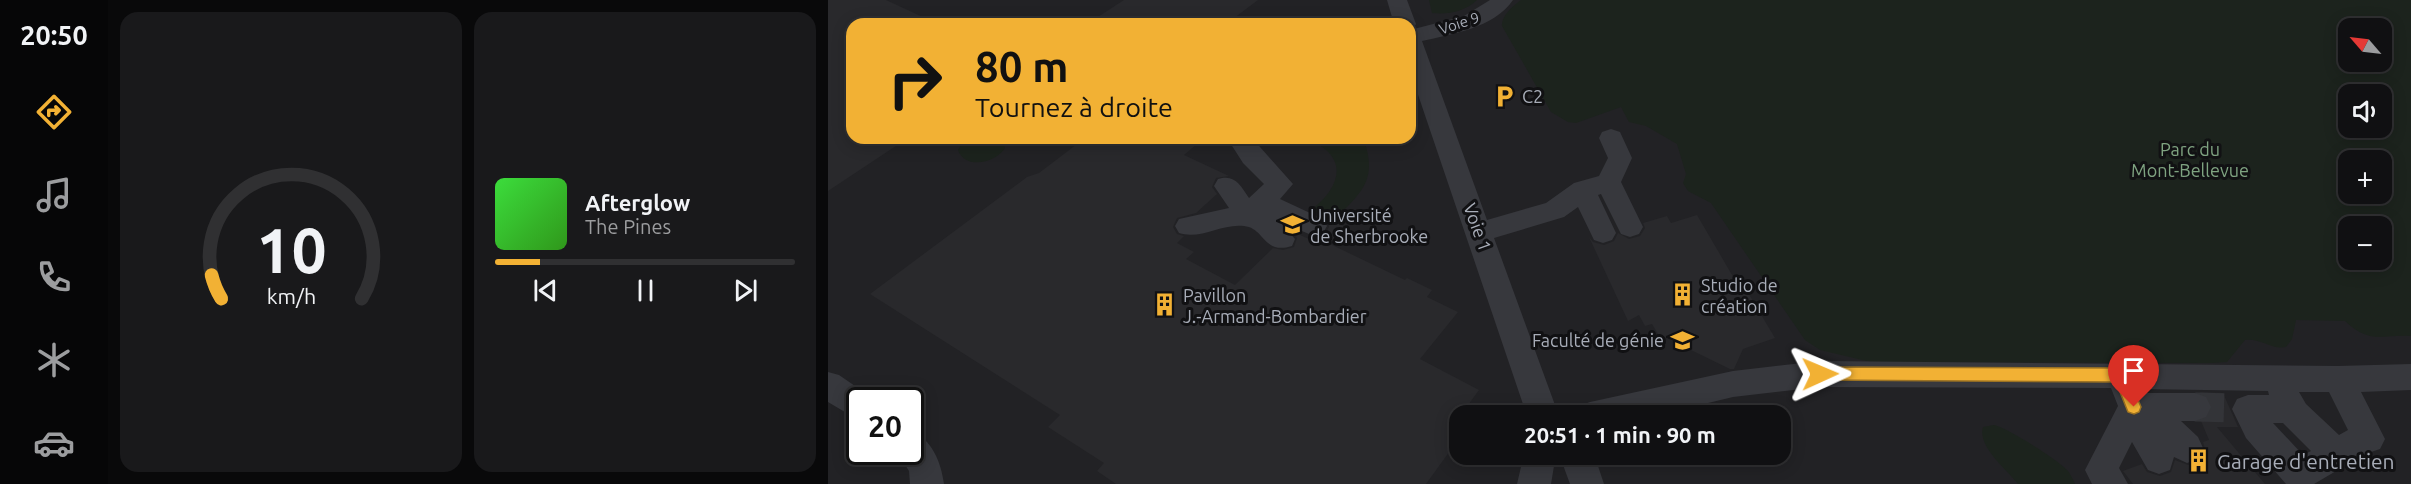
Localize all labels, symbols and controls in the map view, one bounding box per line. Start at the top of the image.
street label: Voie 9 [1437,8,1481,38]
north arrow [2338,18,2392,72]
map controls [2338,18,2392,270]
text: 20:50 [20,20,88,50]
icon: right [876,42,954,120]
text: 80 m [975,43,1069,90]
parking icon: C2 [1491,83,1517,109]
button: sound [2338,84,2392,138]
place label: C2 [1522,86,1543,106]
icon: directions [33,91,75,133]
text: Tournez à droite [975,92,1173,122]
park label: Parc du Mont-Bellevue [2131,139,2249,180]
button: + [2338,150,2392,204]
icon: music [33,174,75,216]
text: Afterglow [585,190,690,215]
street label: Voie 1 [1460,200,1496,254]
place label: Université de Sherbrooke [1310,205,1428,246]
school or university icon: Université de Sherbrooke [1279,212,1305,238]
text: 10 [256,215,326,285]
text: The Pines [585,215,671,238]
button: − [2338,216,2392,270]
icon: phone [33,256,75,298]
icon: previous [529,274,562,307]
icon: pause [629,274,662,307]
icon: next [729,274,762,307]
place label: Studio de création [1701,275,1778,316]
building icon: Studio de création [1670,282,1696,308]
text: km/h [266,284,316,308]
place label: Pavillon J.-Armand-Bombardier [1183,285,1367,326]
building icon: Pavillon J.-Armand-Bombardier [1152,292,1178,318]
school or university icon: Faculté de génie [1669,327,1695,353]
place label: Faculté de génie [1532,330,1664,350]
icon: climate [33,339,75,381]
position arrow [1788,342,1852,406]
pin [2108,345,2159,407]
icon: arrive [2117,354,2150,387]
speed limit sign: 20 [846,387,924,465]
icon: car [33,422,75,464]
text: 20:51 · 1 min · 90 m [1524,422,1716,447]
building icon: Garage d'entretien [2186,448,2212,474]
place label: Garage d'entretien [2217,449,2395,473]

